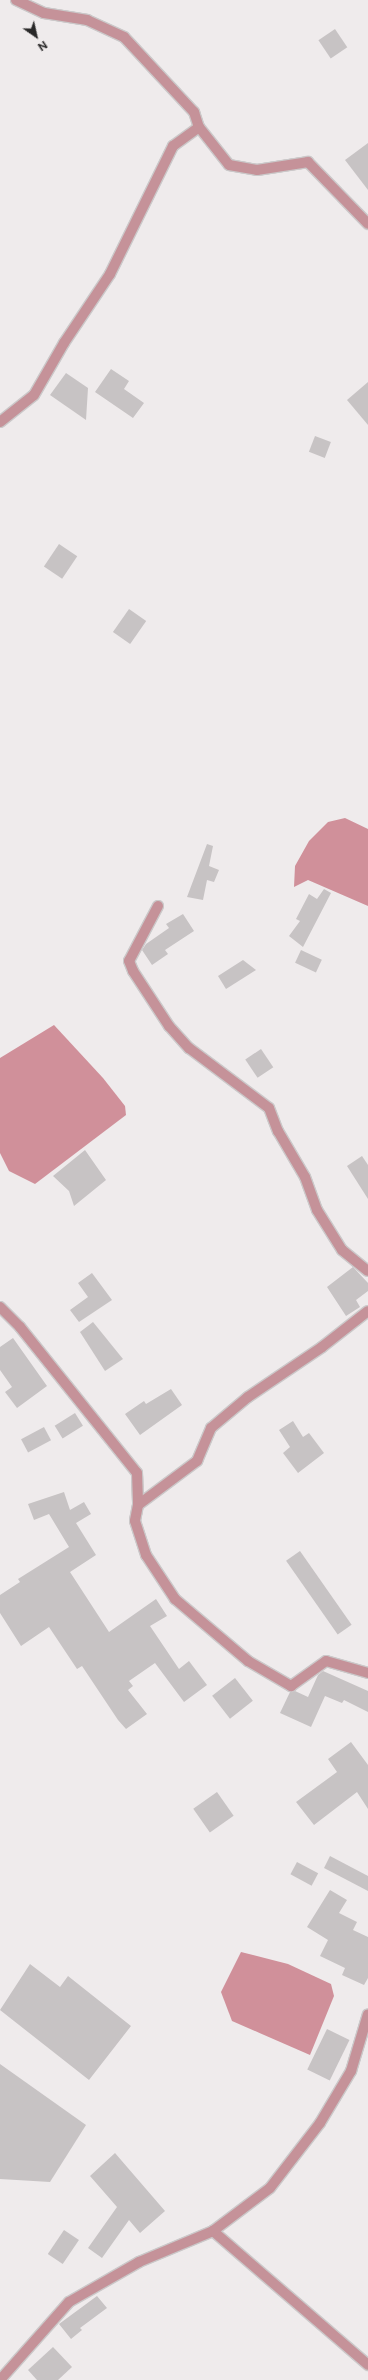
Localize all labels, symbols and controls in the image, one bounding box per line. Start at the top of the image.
north arrow [16,16,56,56]
text: N [36,39,50,53]

